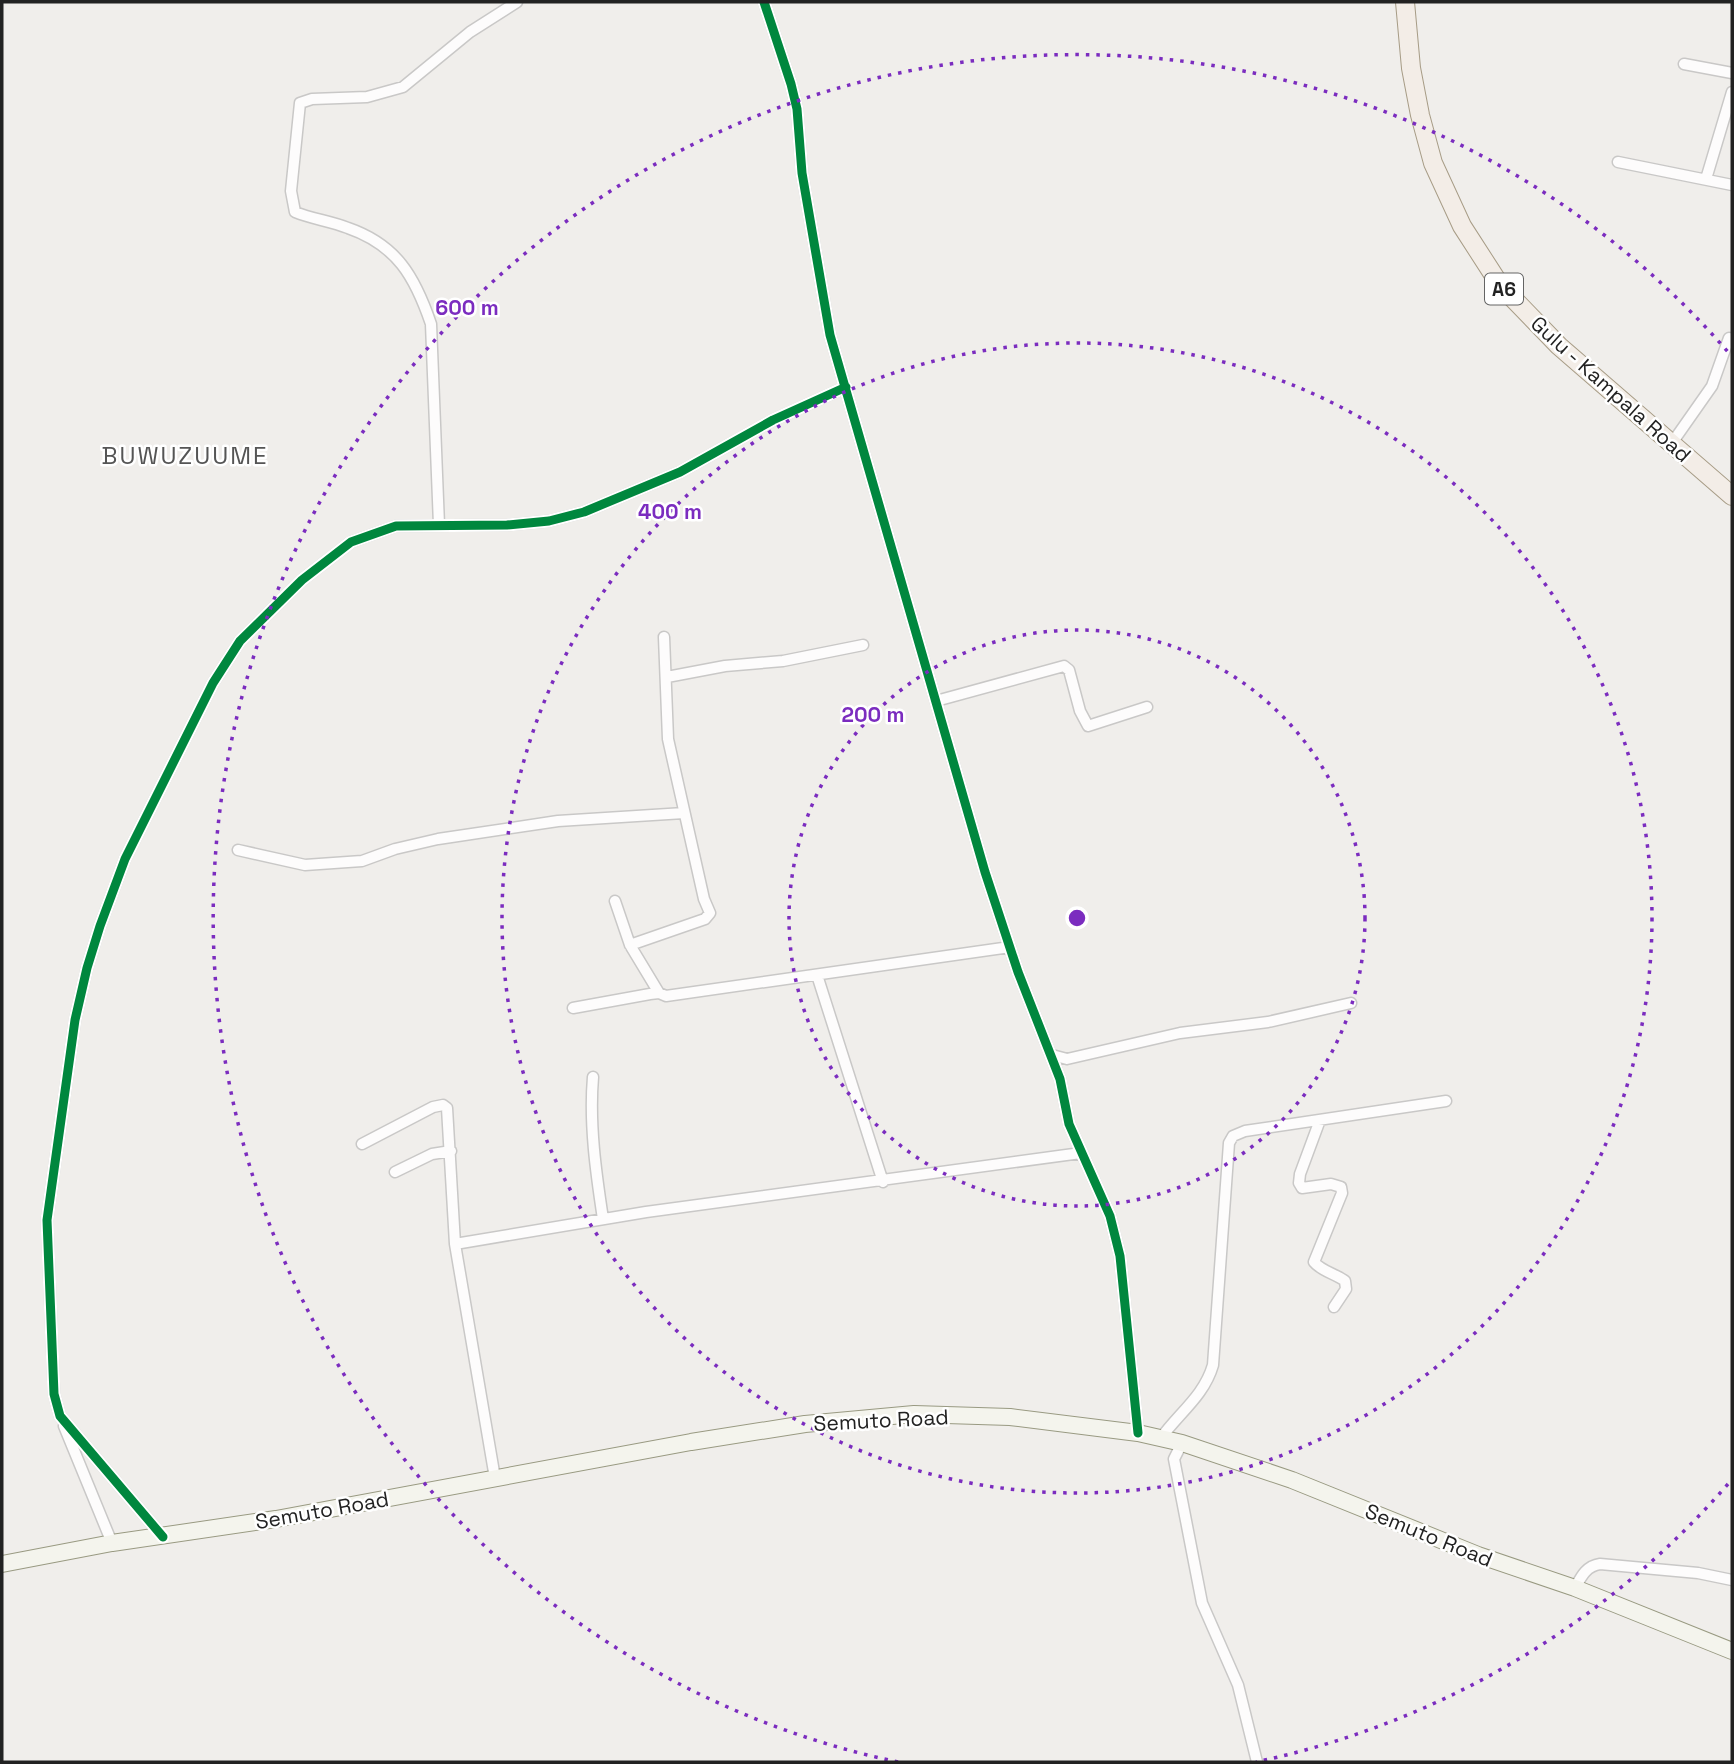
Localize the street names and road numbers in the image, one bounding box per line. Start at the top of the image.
road number: A6 [1485,274,1523,304]
street label: Gulu - Kampala Road [1525,310,1697,468]
street label: Semuto Road [813,1403,949,1437]
street label: Semuto Road [253,1485,391,1535]
street label: Semuto Road [1361,1497,1497,1573]

